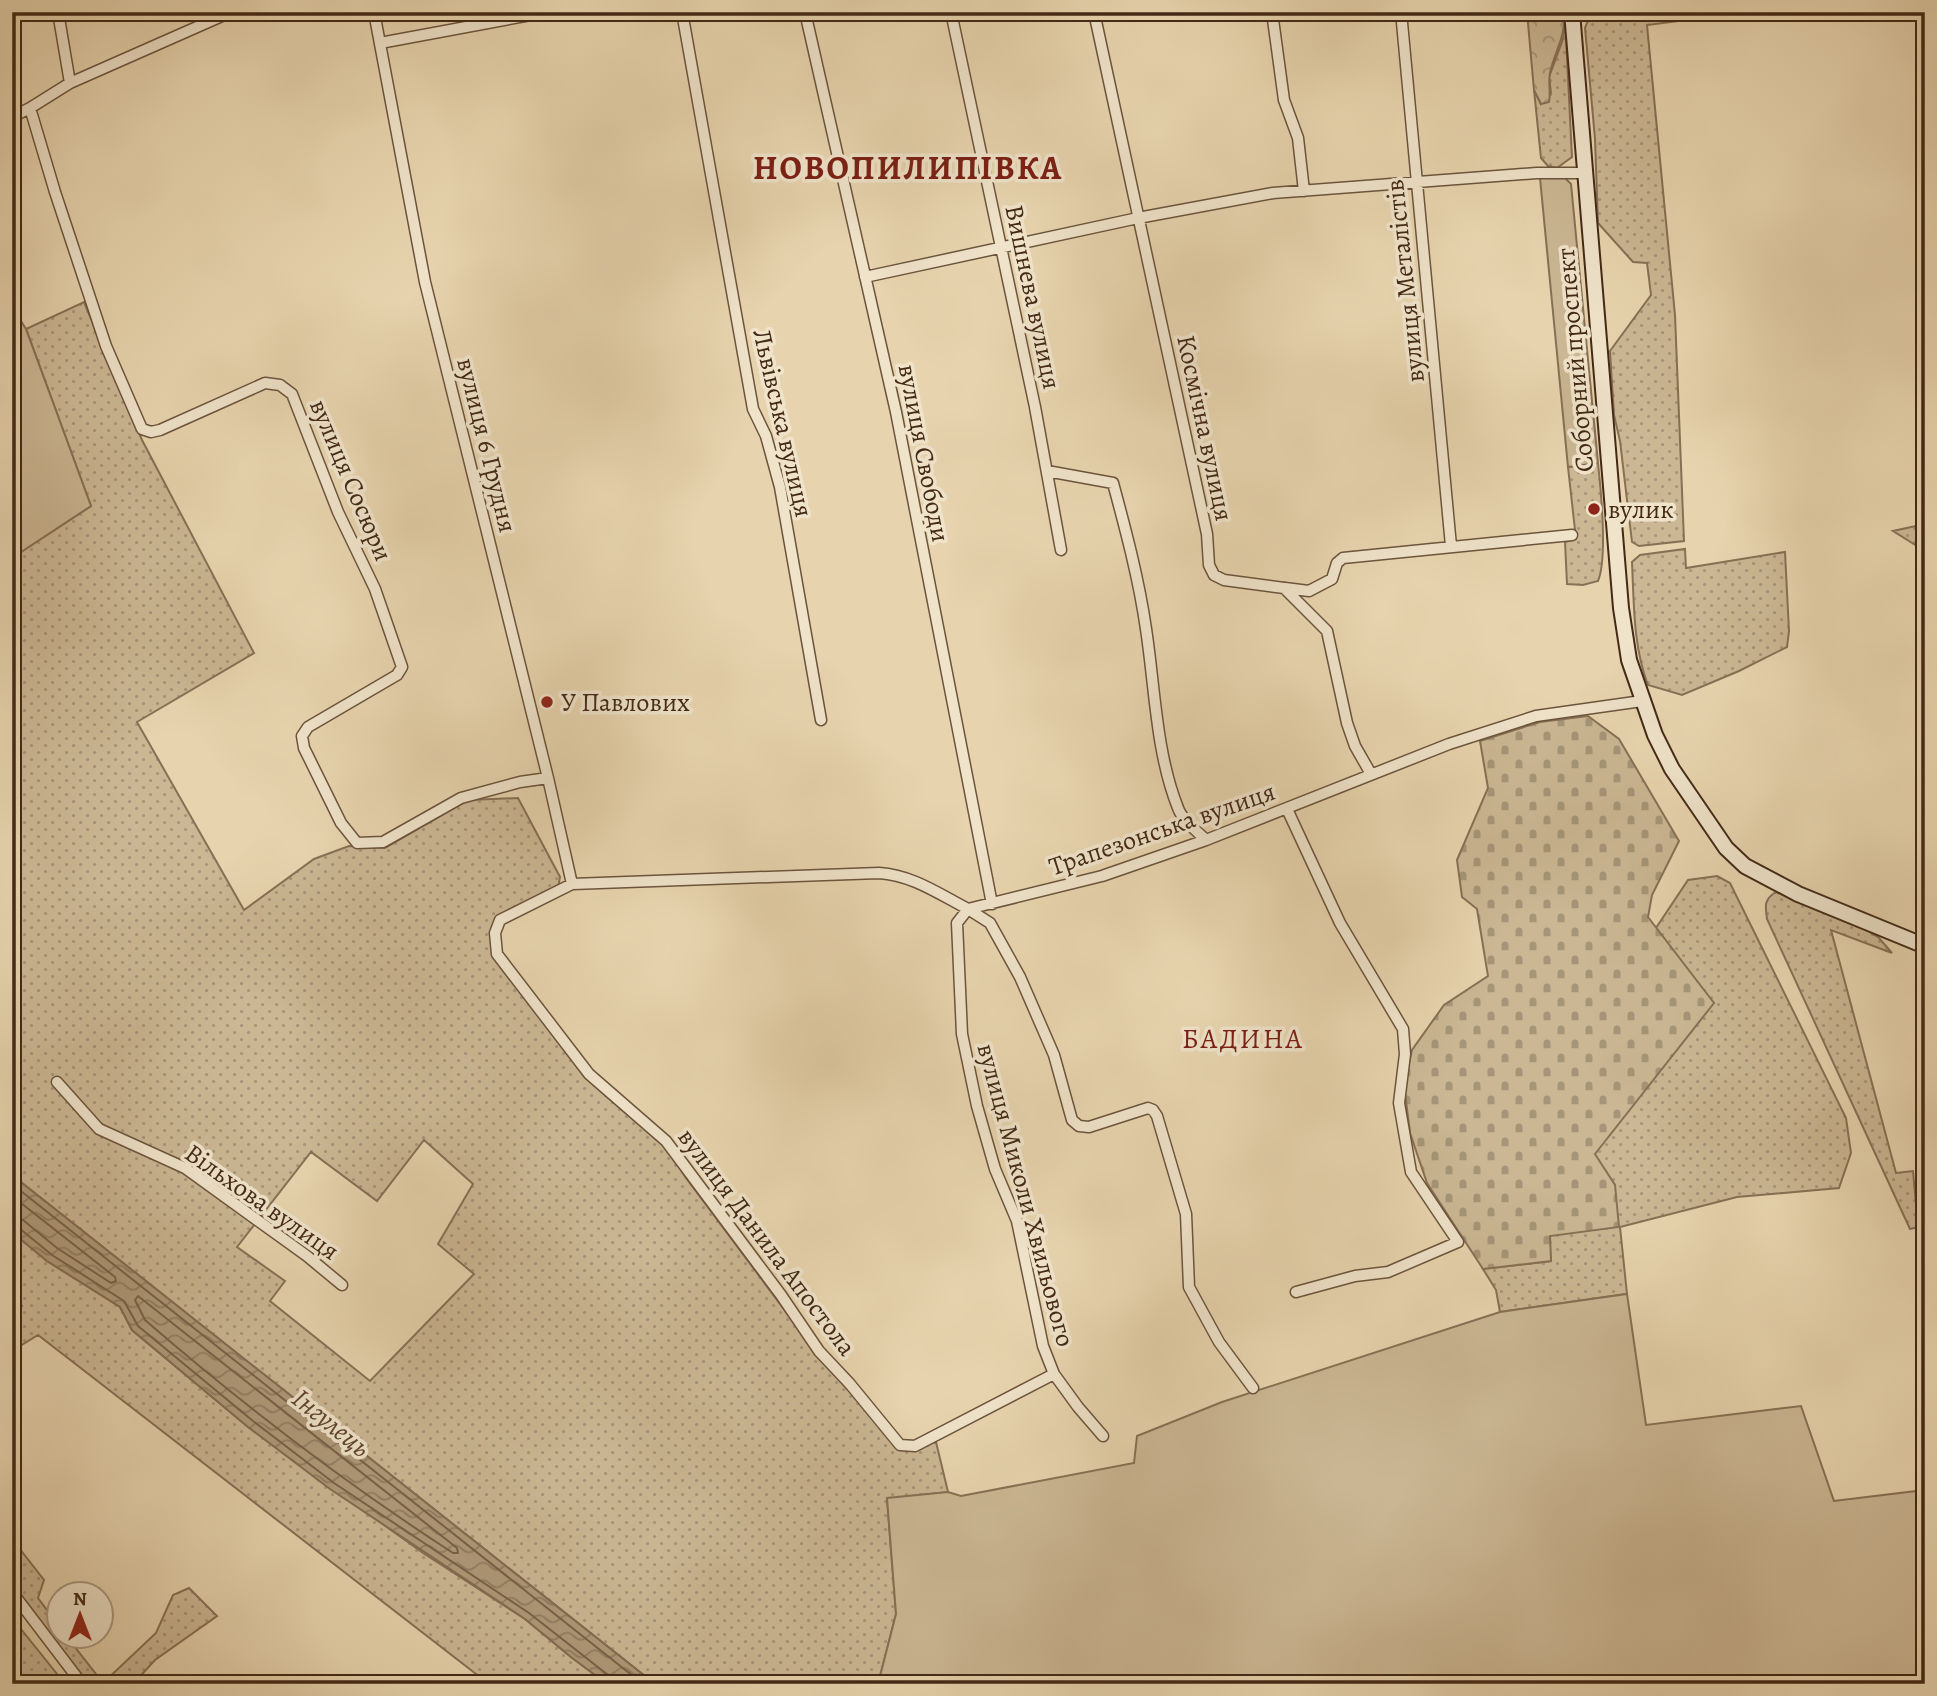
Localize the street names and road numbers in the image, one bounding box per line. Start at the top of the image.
street label: вулиця Металістів [1377,178,1433,384]
street label: Вишнева вулиця [996,202,1070,392]
street label: Соборний проспект [1548,246,1602,473]
street label: Львівська вулиця [744,325,822,521]
street label: Космічна вулиця [1168,332,1242,524]
street label: вулиця 6 Грудня [448,354,526,536]
street label: вулиця Свободи [890,361,958,545]
street label: вулиця Сосюри [301,394,401,566]
street label: Трапезонська вулиця [1044,774,1280,884]
street label: вулиця Миколи Хвильового [969,1040,1083,1350]
street label: вулиця Данила Апостола [670,1121,864,1363]
street label: Вільхова вулиця [178,1136,346,1268]

